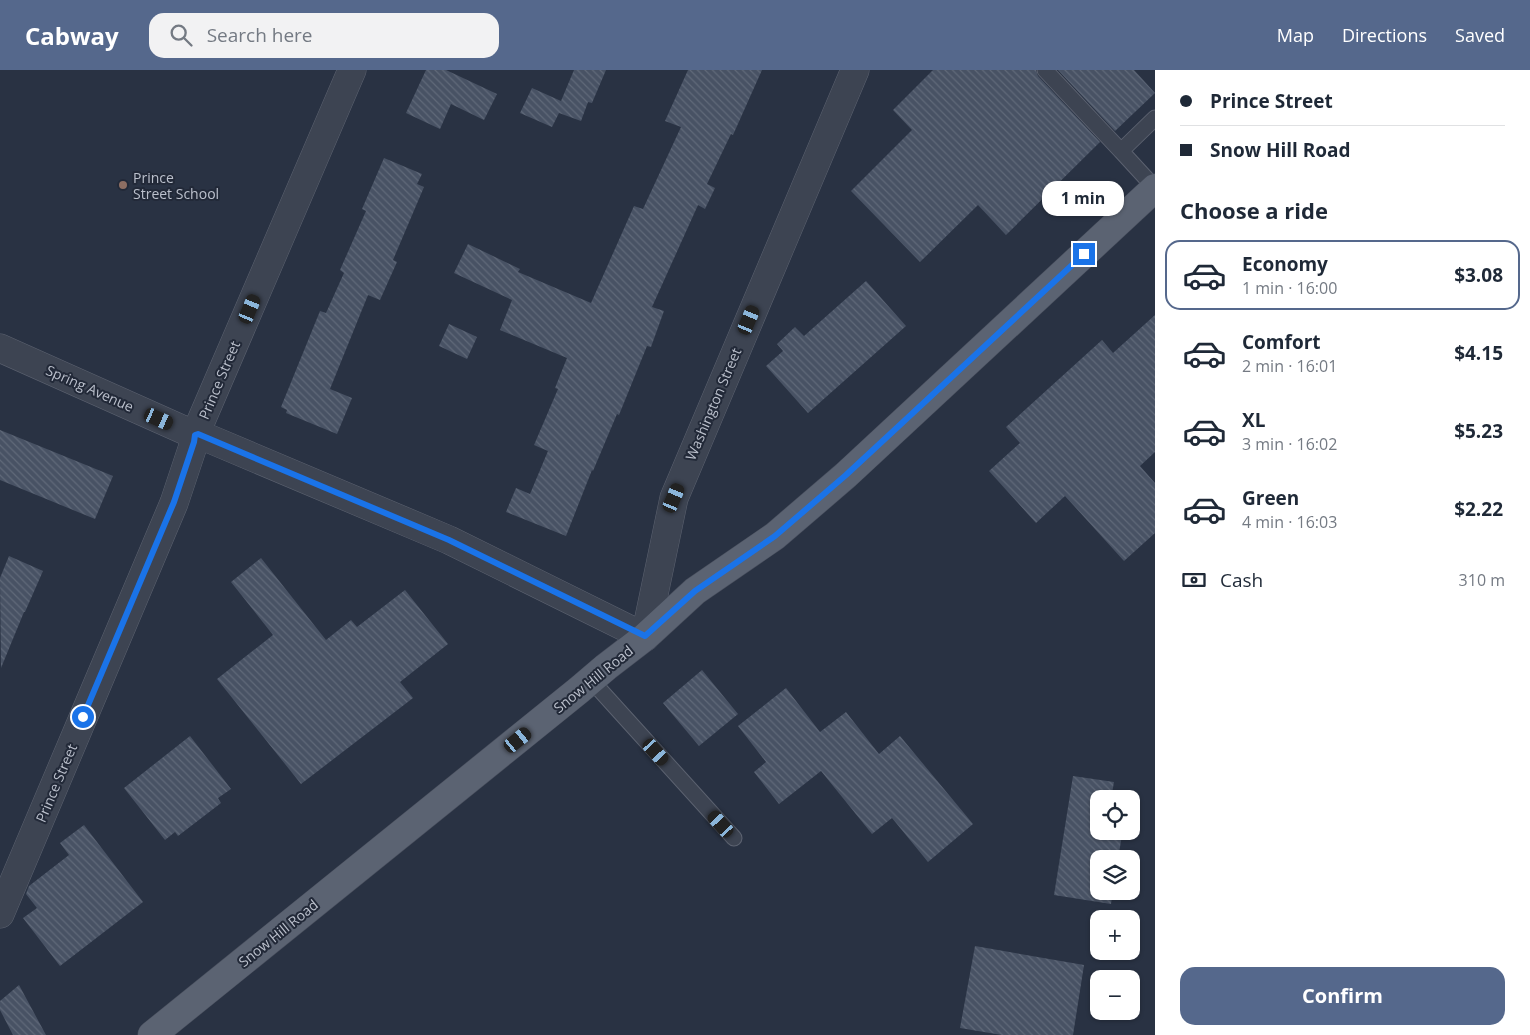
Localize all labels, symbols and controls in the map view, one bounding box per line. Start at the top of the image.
search box [149,13,499,58]
text: Cabway [25,19,119,52]
icon: search [167,21,195,49]
text: Search here [207,22,313,48]
text: Map [1277,23,1314,47]
text: Directions [1342,23,1427,47]
text: Saved [1455,23,1505,47]
text: Prince Street [1210,88,1333,114]
text: Snow Hill Road [1210,137,1351,163]
place label: Prince Street School [133,168,219,203]
marker: Prince Street School [117,179,129,191]
callout: 1 min [1043,181,1125,216]
text: 1 min [1061,187,1105,209]
text: Choose a ride [1180,195,1328,225]
route end [1073,243,1095,265]
text: Economy [1242,251,1328,277]
icon: car [1182,253,1227,298]
text: $3.08 [1454,262,1503,288]
text: 1 min · 16:00 [1242,277,1337,299]
car [237,292,262,326]
car [736,303,761,337]
text: Comfort [1242,329,1321,355]
icon: car [1182,331,1227,376]
street label: Prince Street [194,338,244,422]
text: $4.15 [1454,340,1503,366]
street label: Washington Street [681,345,745,463]
text: 2 min · 16:01 [1242,355,1337,377]
street label: Spring Avenue [43,360,137,416]
car [142,406,175,432]
text: XL [1242,407,1265,433]
icon: car [1182,409,1227,454]
text: $5.23 [1454,418,1503,444]
text: 3 min · 16:02 [1242,433,1337,455]
car [661,481,686,515]
text: Green [1242,485,1299,511]
icon: car [1182,487,1227,532]
text: $2.22 [1454,496,1503,522]
text: 4 min · 16:03 [1242,511,1337,533]
icon: cash [1180,566,1208,594]
text: Cash [1220,567,1263,593]
text: 310 m [1459,569,1505,591]
street label: Snow Hill Road [549,641,637,717]
route start [72,706,94,728]
car [501,725,534,755]
car [640,736,671,768]
street label: Prince Street [31,741,81,825]
map controls [1090,790,1140,1020]
button: locate [1090,790,1140,840]
car [705,808,736,840]
button: layers [1090,850,1140,900]
street label: Snow Hill Road [234,895,322,971]
button: + [1090,910,1140,960]
button: Confirm [1180,967,1505,1025]
button: − [1090,970,1140,1020]

